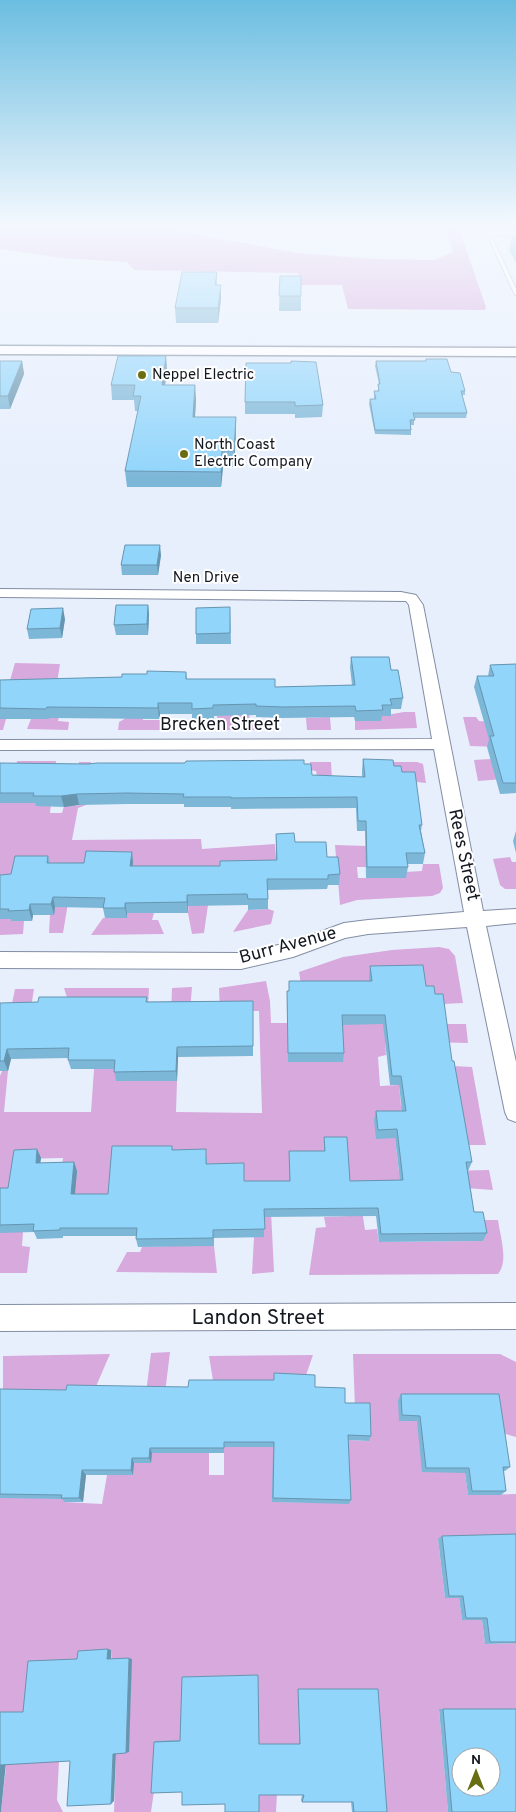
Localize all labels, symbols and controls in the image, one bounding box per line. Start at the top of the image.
place label: Neppel Electric [152,366,254,385]
marker: Neppel Electric [136,369,148,381]
place label: North Coast Electric Company [194,436,312,472]
marker: North Coast Electric Company [178,448,190,460]
street label: Nen Drive [173,569,239,588]
street label: Brecken Street [160,714,280,737]
street label: Rees Street [442,807,484,903]
street label: Burr Avenue [237,922,339,970]
street label: Landon Street [191,1305,325,1332]
north arrow [451,1747,501,1797]
text: N [471,1752,481,1769]

